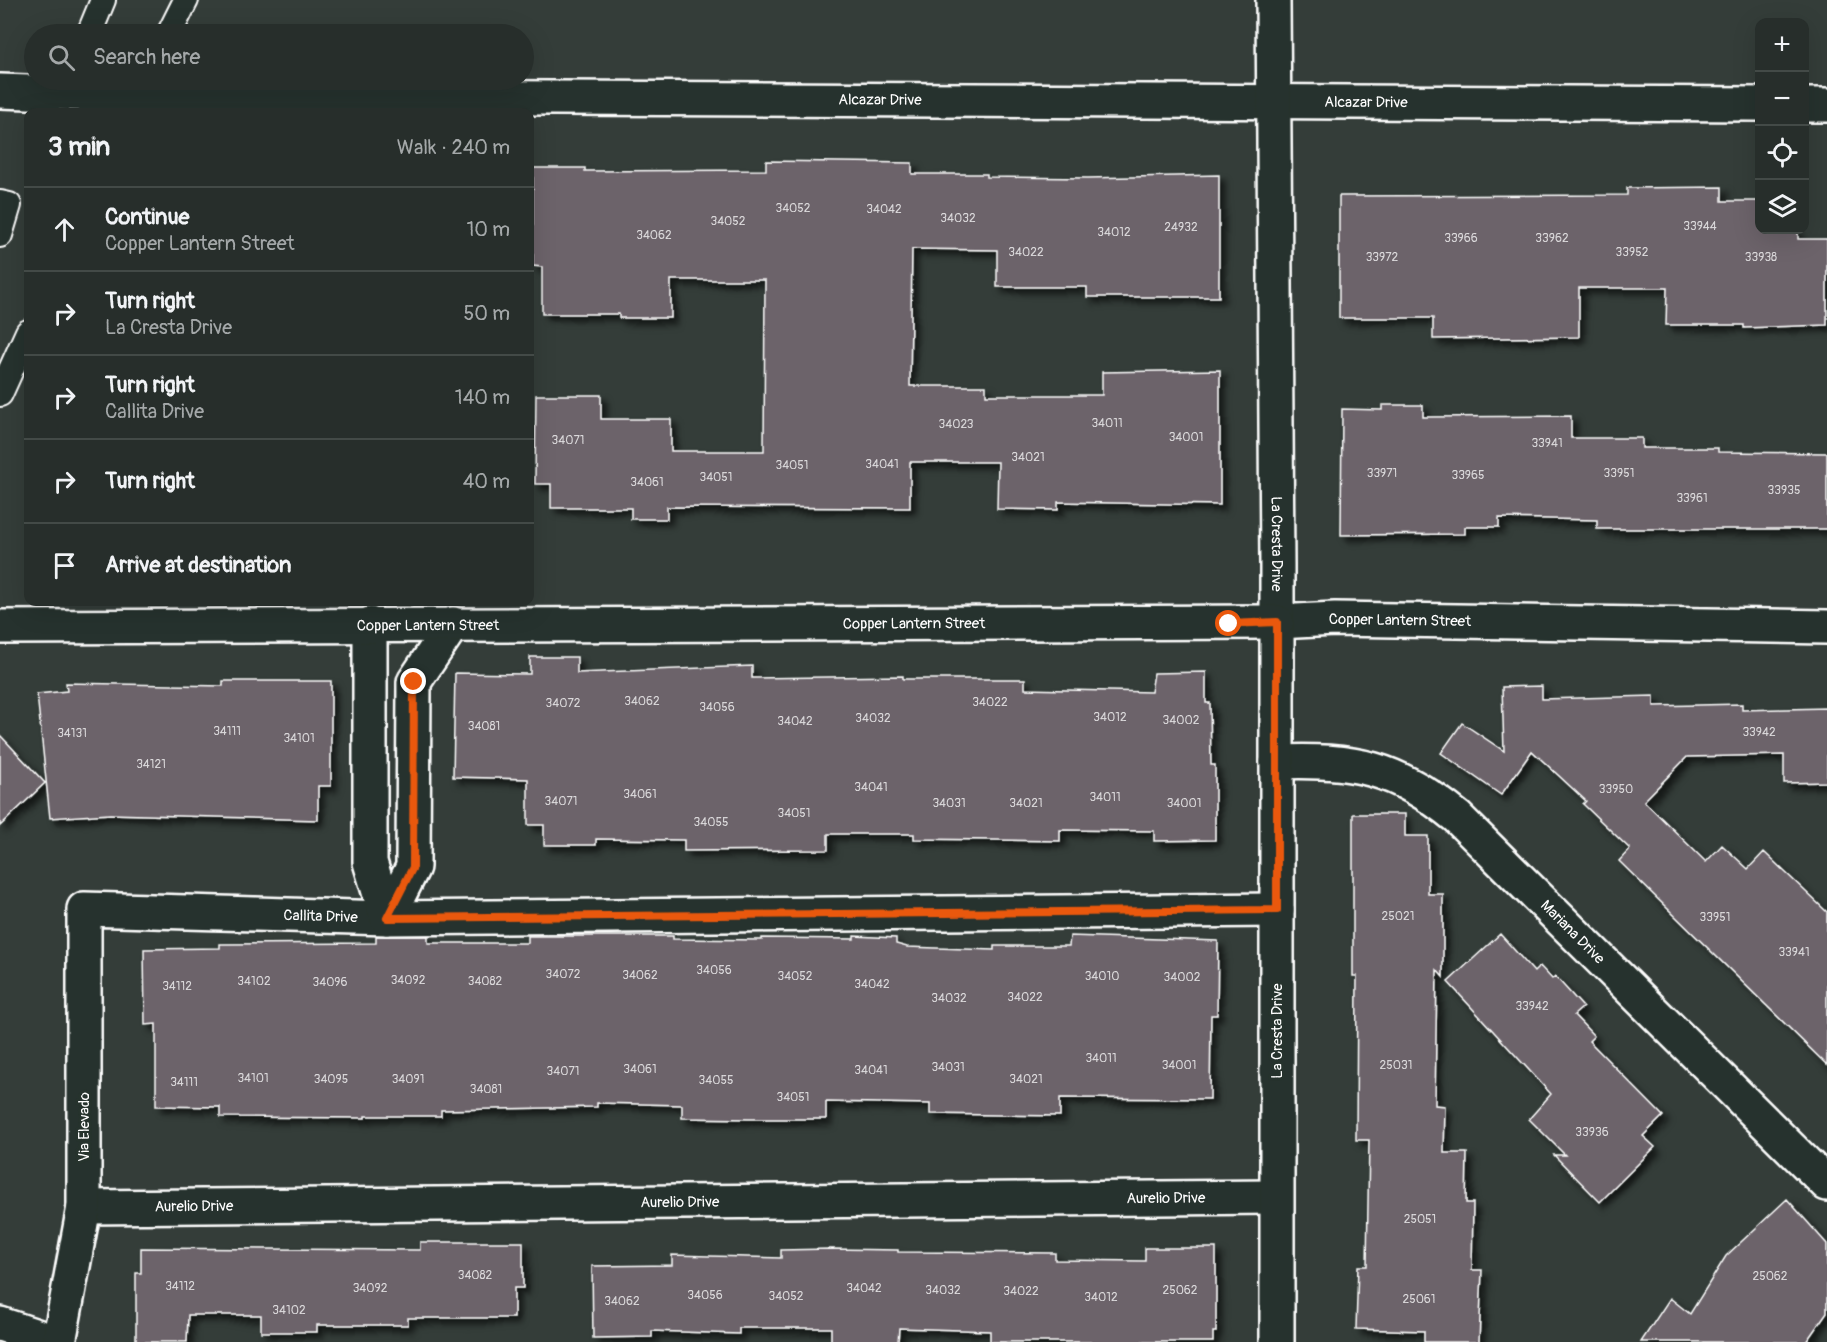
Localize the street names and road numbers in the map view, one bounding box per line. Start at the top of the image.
street label: Alcazar Drive [838,90,922,110]
street label: Alcazar Drive [1324,93,1408,112]
street label: La Cresta Drive [1267,496,1286,592]
street label: Copper Lantern Street [1328,610,1472,631]
street label: Copper Lantern Street [843,614,986,634]
street label: Copper Lantern Street [357,616,500,636]
street label: Mariana Drive [1536,896,1609,969]
street label: Callita Drive [283,906,359,927]
street label: La Cresta Drive [1268,983,1287,1079]
street label: Via Elevado [75,1092,94,1162]
street label: Aurelio Drive [1126,1189,1206,1208]
street label: Aurelio Drive [641,1193,720,1212]
street label: Aurelio Drive [155,1197,234,1216]

